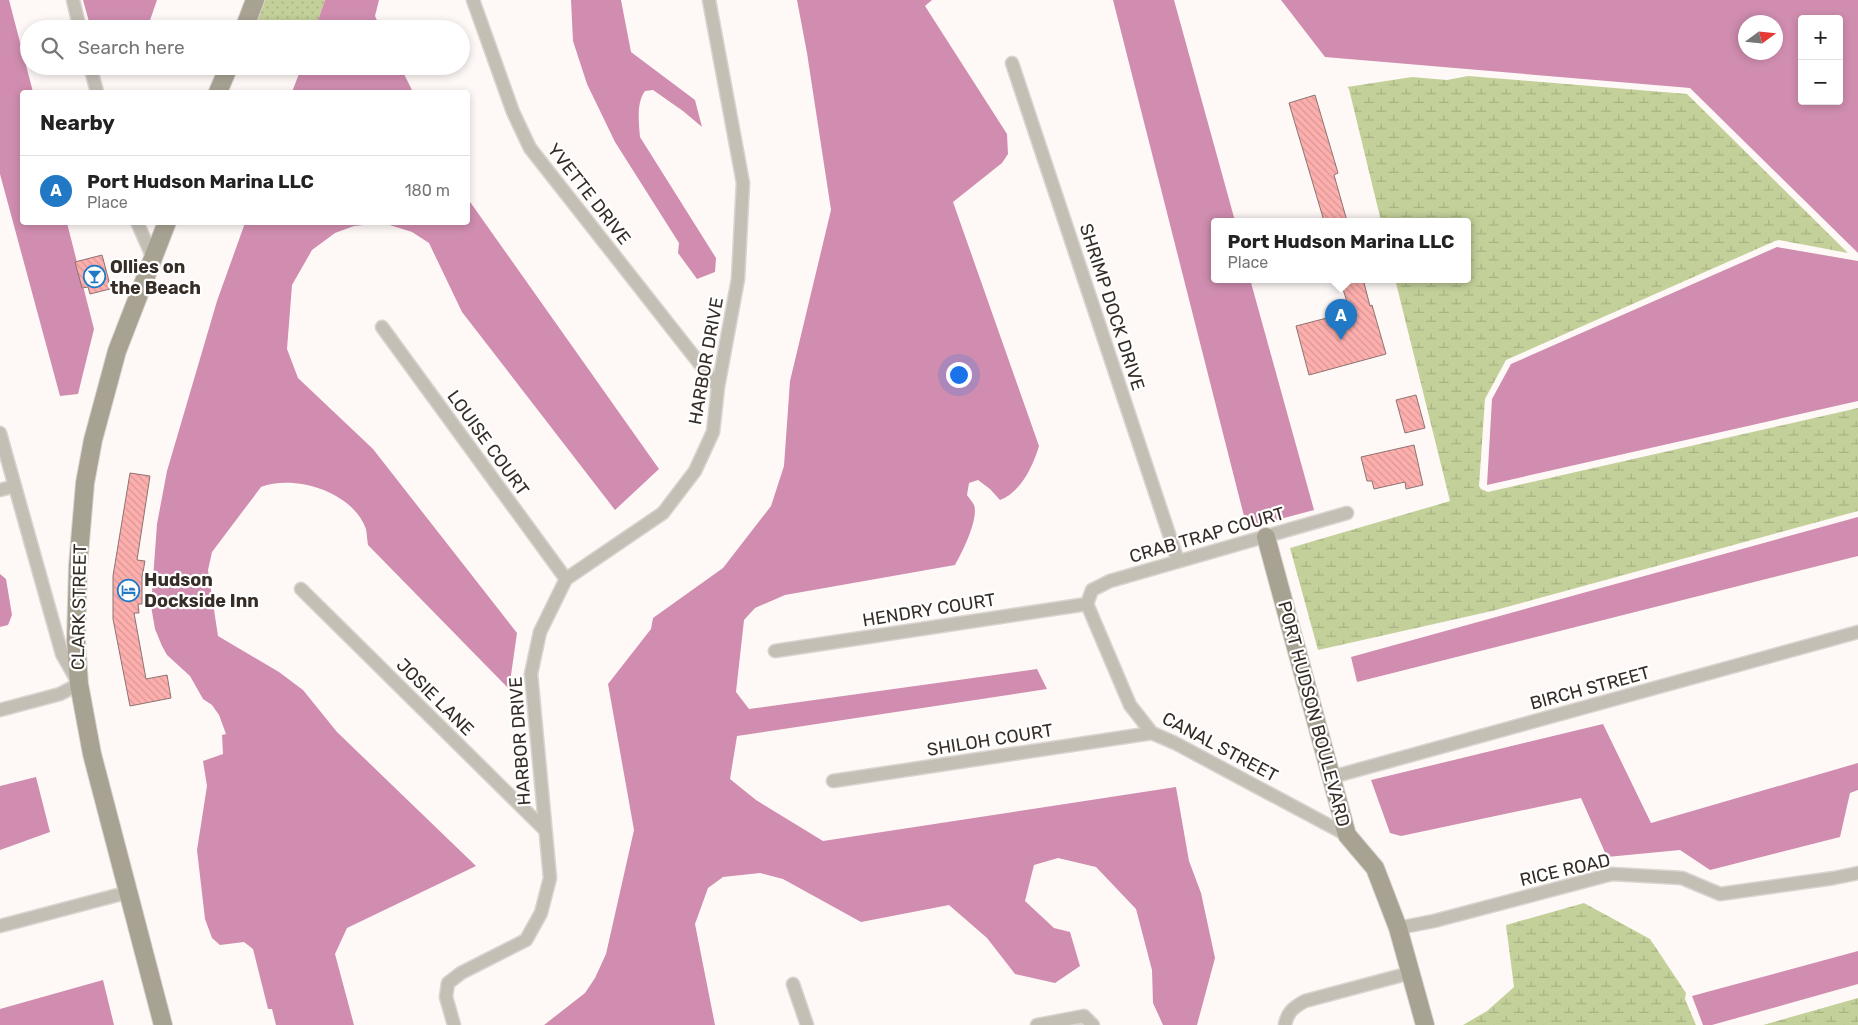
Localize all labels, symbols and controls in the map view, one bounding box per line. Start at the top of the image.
north arrow [1738,15,1783,60]
map controls [1798,15,1843,105]
button: + [1798,15,1843,60]
search box [20,20,470,75]
icon: search [38,34,66,62]
text: Search here [78,36,185,59]
button: − [1798,60,1843,105]
text: Nearby [40,110,115,135]
street label: YVETTE DRIVE [543,139,635,249]
text: Port Hudson Marina LLC [87,170,314,193]
text: A [50,181,62,200]
text: 180 m [405,181,450,200]
text: Place [87,193,128,212]
popup [1211,218,1471,283]
street label: SHRIMP DOCK DRIVE [1075,221,1149,393]
text: Port Hudson Marina LLC [1228,230,1454,253]
text: Place [1228,253,1268,272]
place label: Ollies on the Beach [110,256,201,299]
bar icon: Ollies on the Beach [82,265,106,289]
street label: HARBOR DRIVE [684,296,728,426]
pin: A [1325,299,1357,340]
your location [946,362,972,388]
street label: LOUISE COURT [442,386,534,500]
street label: CRAB TRAP COURT [1127,502,1287,568]
street label: CLARK STREET [67,544,91,670]
place label: Hudson Dockside Inn [144,569,259,612]
hotel icon: Hudson Dockside Inn [116,578,140,602]
street label: HENDRY COURT [861,589,997,631]
street label: PORT HUDSON BOULEVARD [1273,599,1355,829]
street label: JOSIE LANE [392,654,478,740]
street label: BIRCH STREET [1528,661,1652,715]
street label: HARBOR DRIVE [505,676,535,806]
street label: CANAL STREET [1158,707,1282,787]
street label: SHILOH COURT [925,719,1055,761]
street label: RICE ROAD [1518,849,1612,891]

